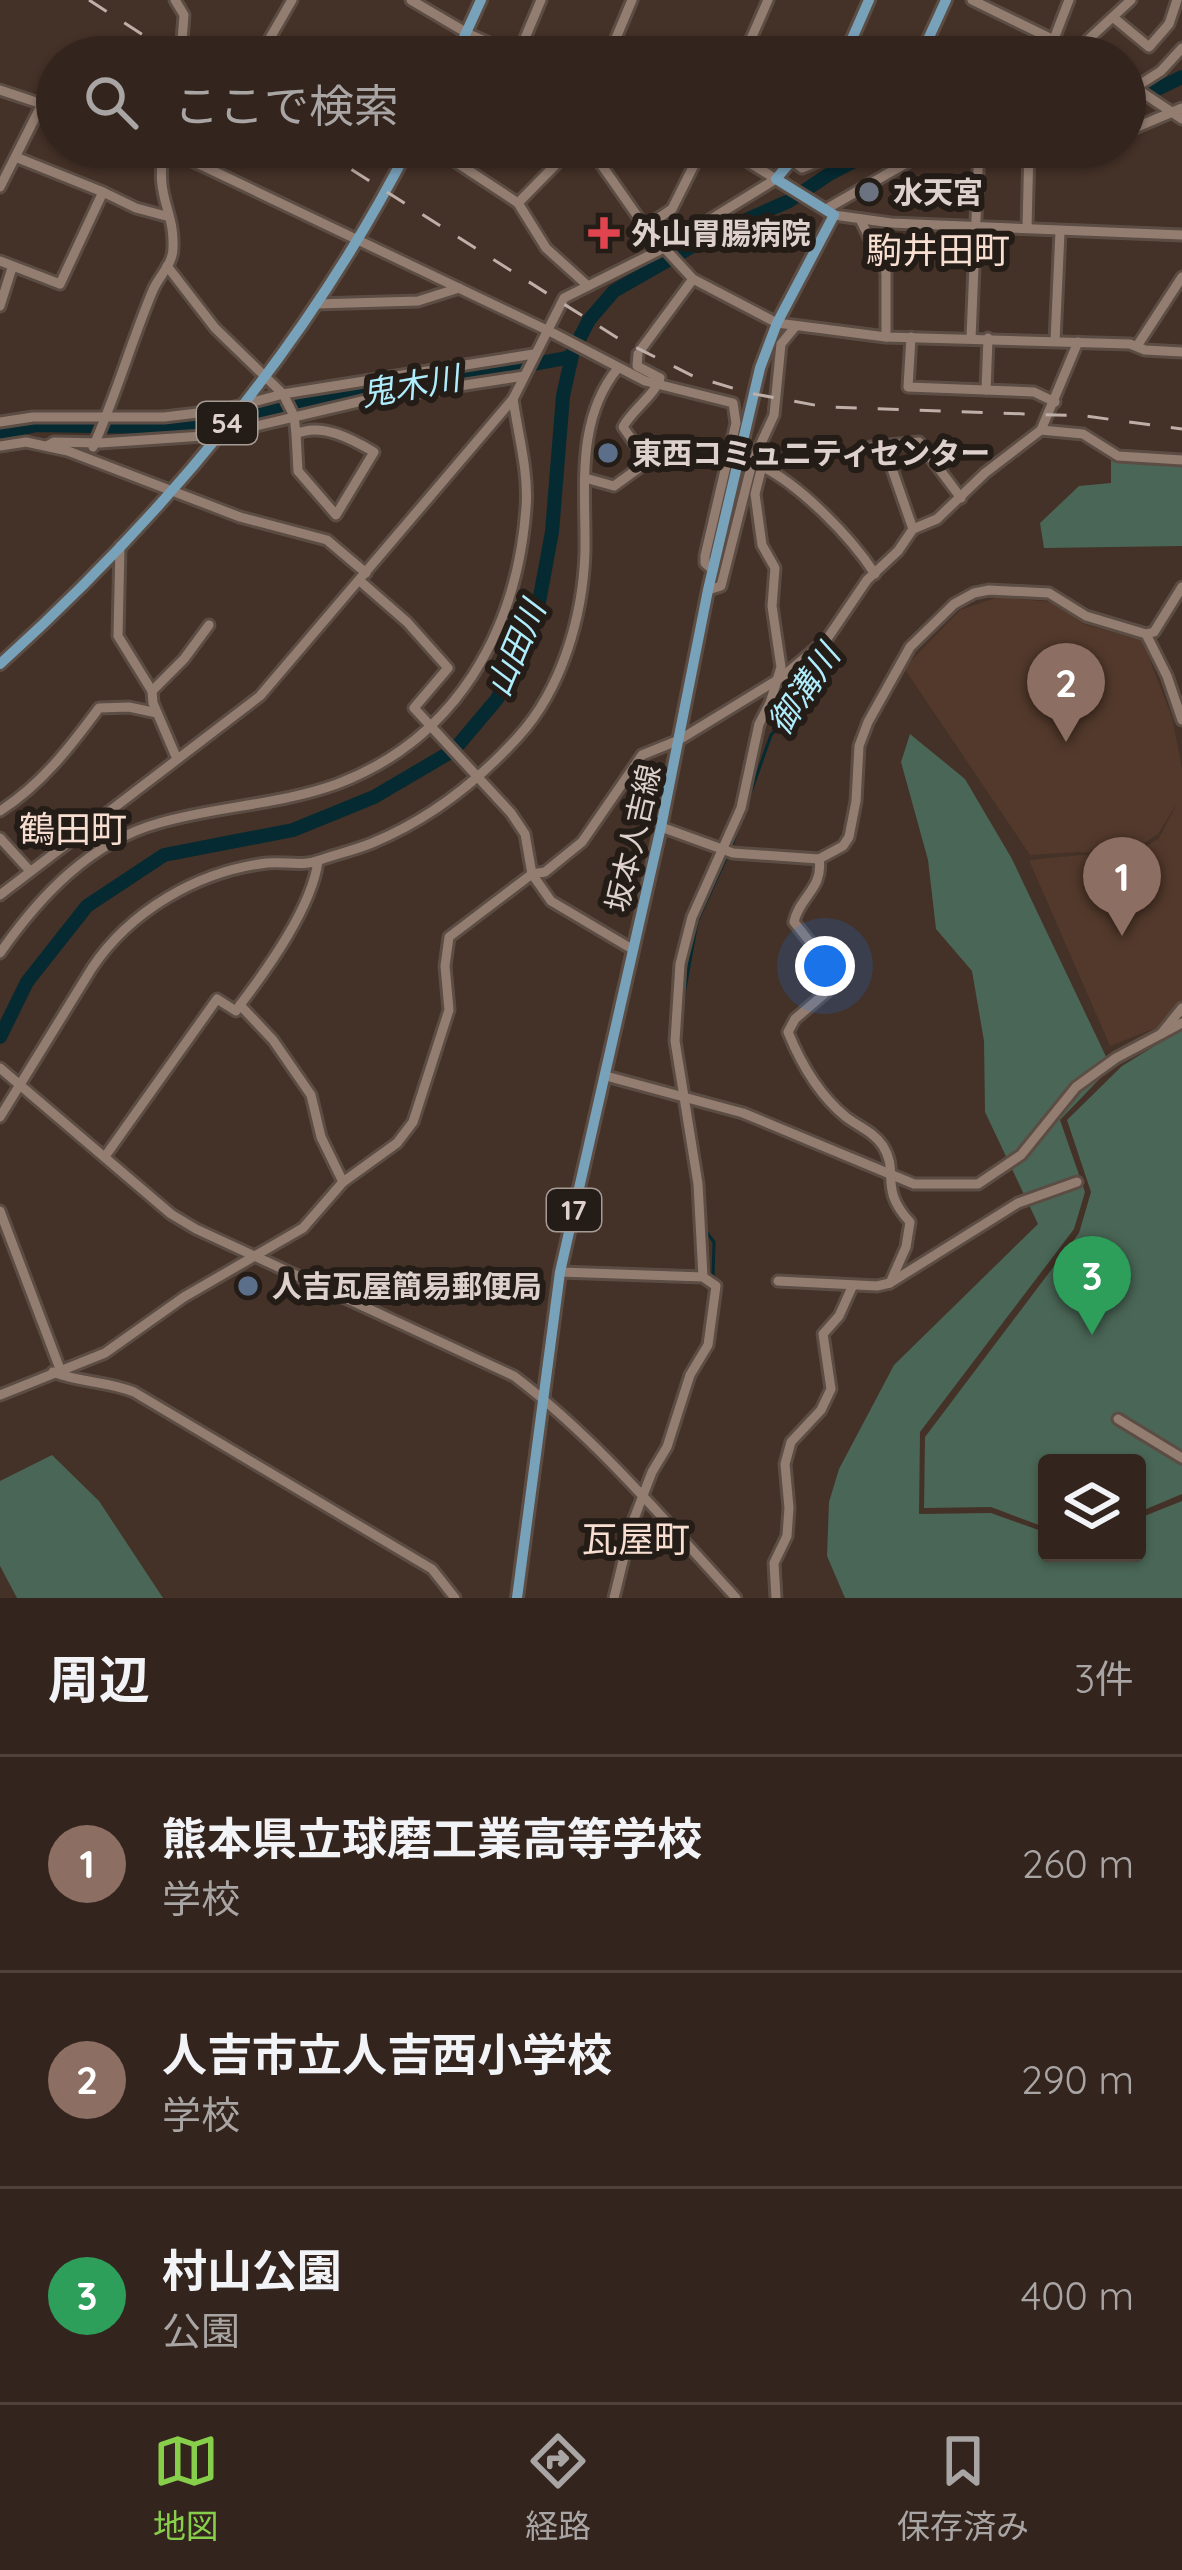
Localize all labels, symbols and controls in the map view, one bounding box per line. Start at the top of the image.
search box [36,36,1146,168]
icon: search [78,69,144,135]
text: ここで検索 [174,77,399,133]
place label: 水天宮 [893,173,983,211]
marker: 水天宮 [856,179,882,205]
place label: 外山胃腸病院 [631,214,811,252]
marker: 外山胃腸病院 [588,217,620,249]
district label: 駒井田町 [866,227,1010,272]
water label: 鬼木川 [358,356,465,414]
road number: 54 [197,402,257,444]
place label: 東西コミュニティセンター [632,434,990,472]
marker: 東西コミュニティセンター [595,440,621,466]
water label: 山田川 [477,592,554,702]
water label: 御溝川 [758,634,849,742]
pin: 2 [1027,643,1105,742]
street label: 坂本人吉線 [598,761,668,915]
district label: 鶴田町 [19,806,127,851]
pin: 1 [1083,837,1161,936]
your location [795,936,855,996]
road number: 17 [547,1189,601,1231]
pin: 3 [1053,1236,1131,1335]
place label: 人吉瓦屋簡易郵便局 [272,1267,542,1305]
marker: 人吉瓦屋簡易郵便局 [235,1273,261,1299]
map controls [1038,1454,1146,1562]
button: layers [1038,1454,1146,1562]
district label: 瓦屋町 [582,1516,690,1561]
text: 周辺 [48,1647,150,1711]
text: 3件 [1075,1654,1134,1703]
text: 熊本県立球磨工業高等学校 [162,1810,702,1866]
text: 1 [79,1839,95,1888]
text: 260 m [1022,1839,1134,1888]
text: 学校 [162,1874,240,1923]
text: 人吉市立人吉西小学校 [162,2026,612,2082]
text: 2 [76,2055,98,2104]
text: 290 m [1021,2055,1134,2104]
text: 学校 [162,2090,240,2139]
text: 村山公園 [162,2242,342,2298]
text: 3 [77,2271,97,2320]
text: 400 m [1021,2271,1134,2320]
text: 公園 [162,2306,240,2355]
tab: 地図 [153,2428,219,2548]
tab: 経路 [525,2428,591,2548]
tab: 保存済み [897,2428,1029,2548]

